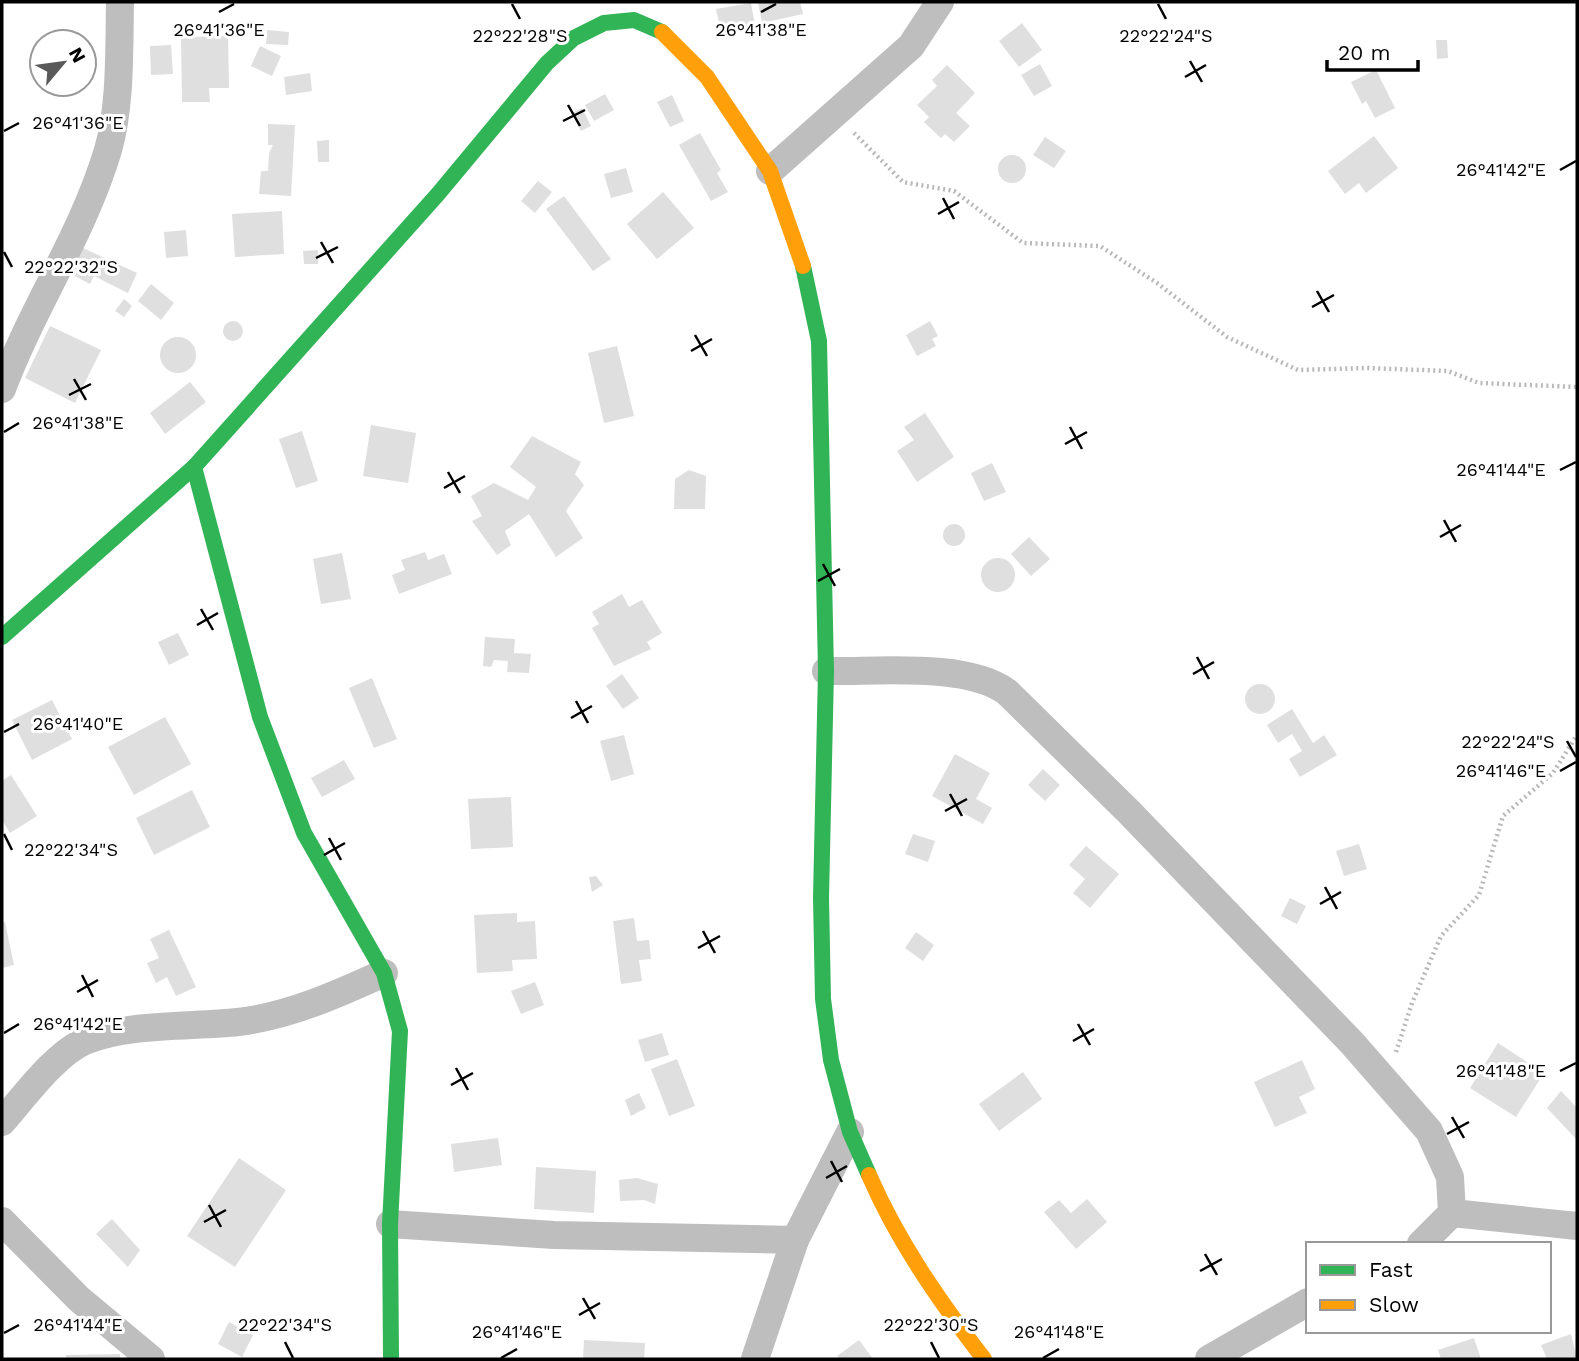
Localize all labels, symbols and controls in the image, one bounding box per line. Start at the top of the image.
text: 26°41'36"E [173,19,265,40]
text: 26°41'38"E [715,19,807,40]
text: 22°22'28"S [473,25,567,46]
text: 22°22'24"S [1119,25,1213,46]
north arrow [28,28,98,98]
scale bar [1327,28,1418,72]
text: 20 m [1338,40,1390,65]
text: N [64,43,91,67]
text: 26°41'36"E [32,112,124,133]
text: 26°41'42"E [1456,159,1546,180]
text: 22°22'32"S [24,256,118,277]
text: 26°41'38"E [32,412,124,433]
text: 26°41'44"E [1456,459,1546,480]
text: 26°41'40"E [33,713,123,734]
text: 22°22'24"S [1461,731,1555,752]
text: 26°41'46"E [1456,760,1546,781]
text: 22°22'34"S [24,839,118,860]
text: 26°41'42"E [33,1013,123,1034]
text: 26°41'48"E [1456,1060,1546,1081]
legend [1306,1242,1551,1333]
text: Fast [1369,1257,1413,1282]
text: Slow [1369,1292,1419,1317]
text: 26°41'44"E [33,1314,123,1335]
text: 22°22'34"S [238,1314,332,1335]
text: 22°22'30"S [884,1314,978,1335]
text: 26°41'46"E [472,1321,562,1342]
text: 26°41'48"E [1014,1321,1104,1342]

